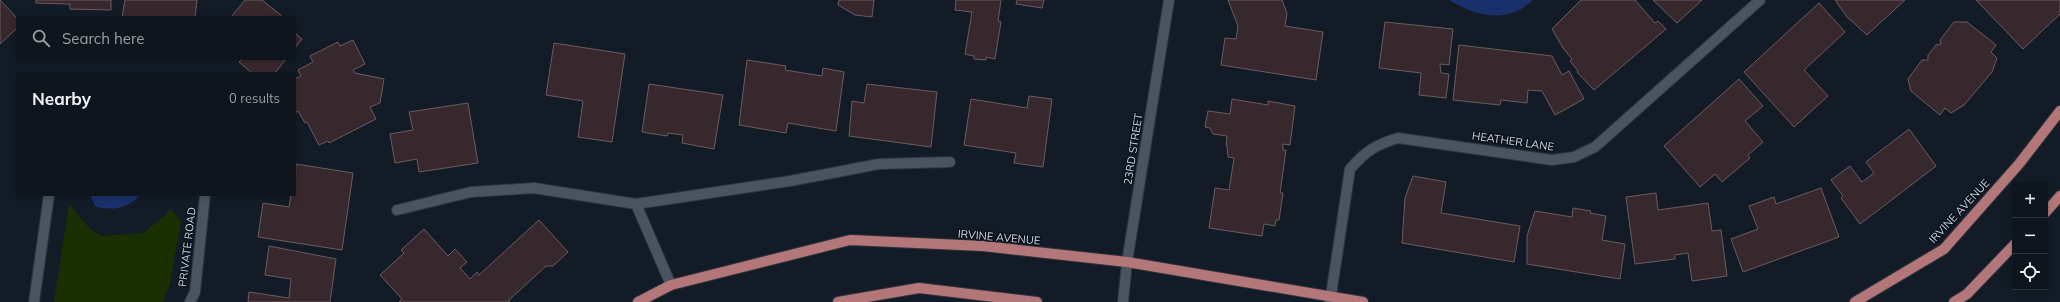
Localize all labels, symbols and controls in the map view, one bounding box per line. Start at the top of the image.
search box [16,16,296,60]
icon: search [30,27,52,49]
text: Search here [62,29,144,48]
text: Nearby [32,88,91,109]
text: 0 results [229,90,280,106]
street label: 23RD STREET [1120,112,1146,186]
street label: HEATHER LANE [1471,128,1555,154]
street label: IRVINE AVENUE [1926,176,1992,246]
map controls [2012,182,2048,290]
button: + [2012,182,2048,218]
street label: PRIVATE ROAD [175,206,199,288]
button: − [2012,218,2048,254]
street label: IRVINE AVENUE [957,226,1041,248]
button: locate [2012,254,2048,290]

